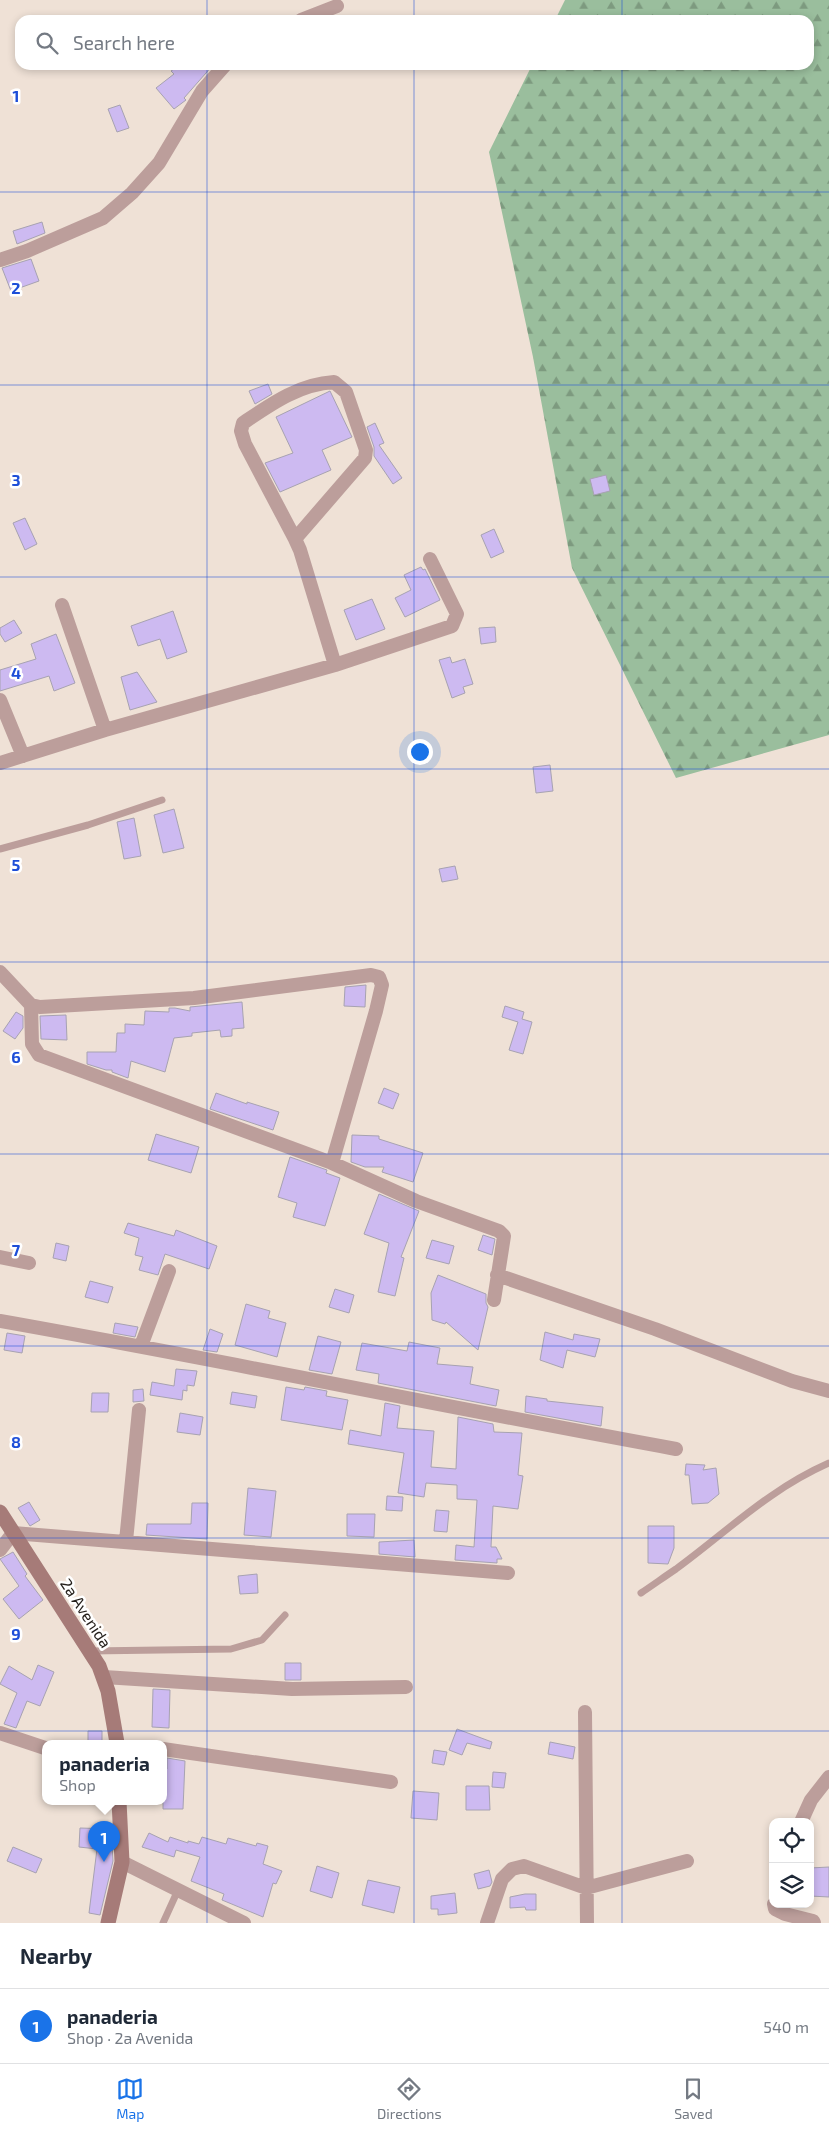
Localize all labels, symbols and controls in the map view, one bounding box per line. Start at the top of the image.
search box [15,15,814,70]
icon: search [33,29,61,57]
text: Search here [73,31,175,54]
text: 1 [13,86,19,105]
text: 2 [11,278,21,297]
text: 3 [11,470,21,489]
text: 4 [11,663,21,682]
your location [407,739,433,765]
text: 5 [12,855,21,874]
text: 6 [11,1047,21,1066]
text: 7 [12,1240,21,1259]
text: 8 [11,1432,21,1451]
street label: 2a Avenida [57,1575,116,1651]
text: 9 [11,1624,21,1643]
popup [42,1740,167,1805]
text: panaderia [59,1752,150,1775]
text: Shop [59,1775,96,1794]
map controls [769,1818,814,1908]
button: locate [769,1818,814,1863]
pin: 1 [88,1821,120,1862]
button: layers [769,1863,814,1908]
text: Nearby [20,1943,92,1968]
text: panaderia [67,2005,158,2028]
text: 1 [33,2017,39,2036]
text: 540 m [763,2017,809,2036]
text: Shop · 2a Avenida [67,2028,193,2047]
tab: Map [116,2075,144,2122]
tab: Directions [377,2075,442,2122]
tab: Saved [674,2075,713,2122]

